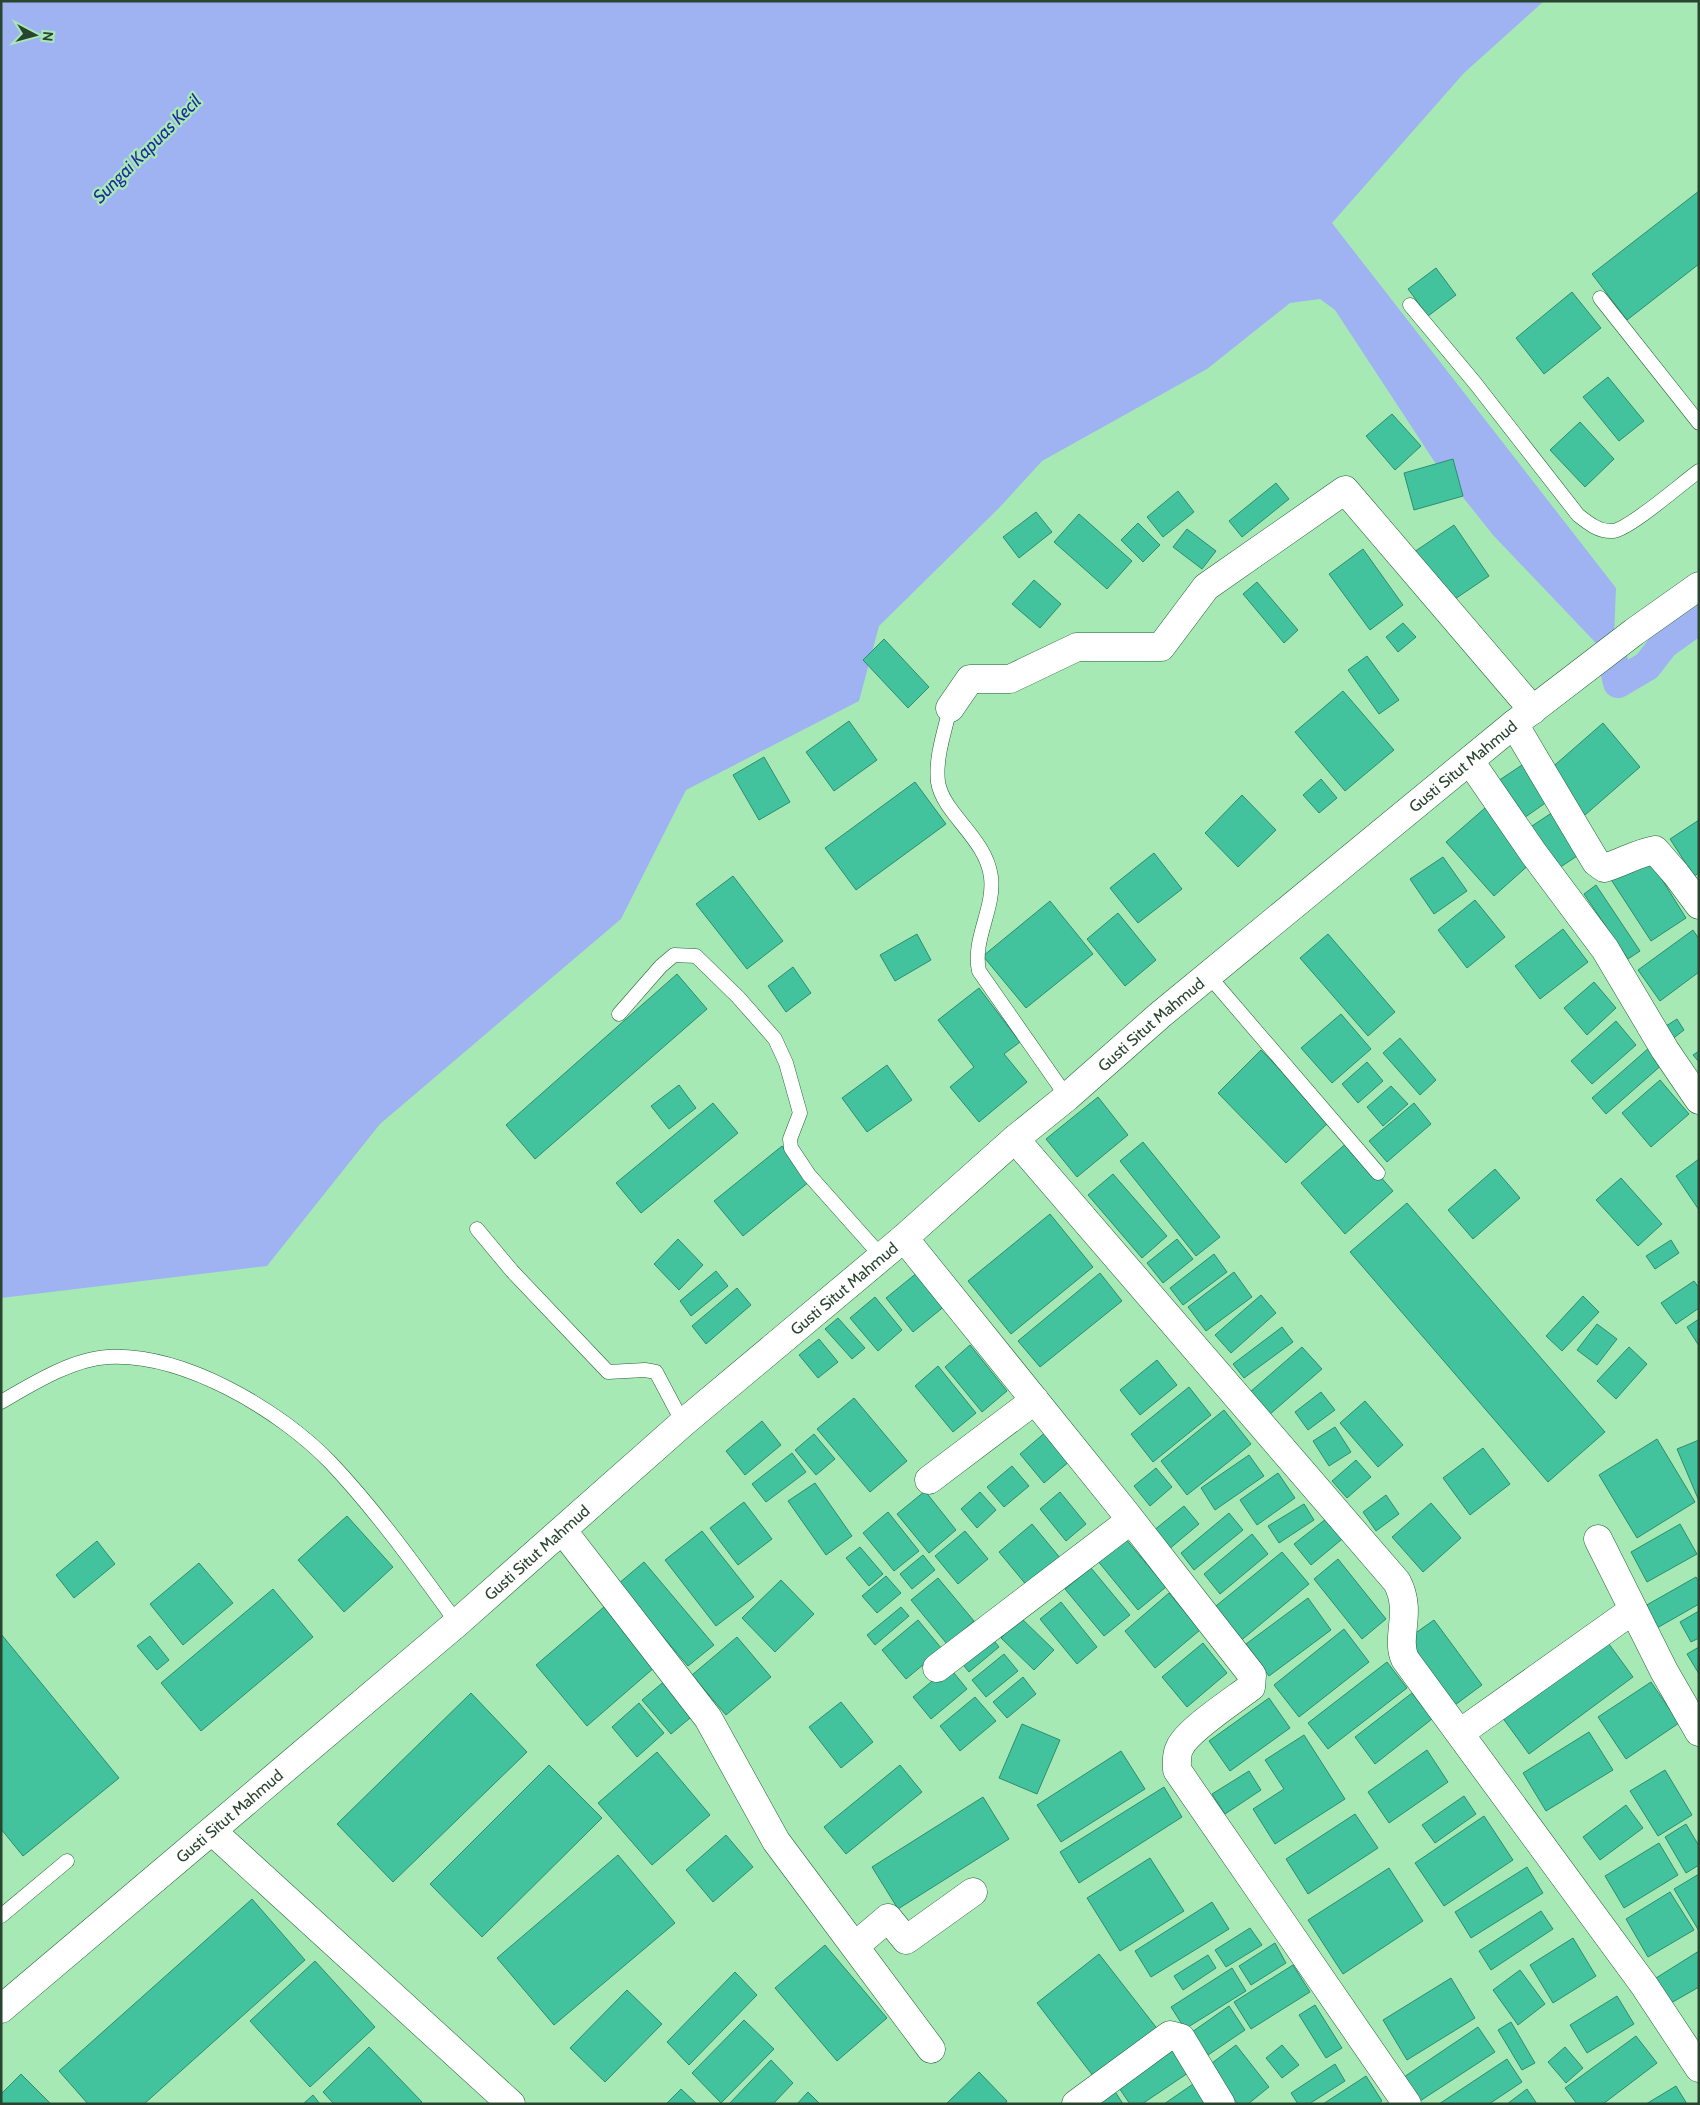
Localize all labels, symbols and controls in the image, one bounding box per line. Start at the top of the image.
north arrow [10,10,60,60]
text: N [38,30,57,42]
water label: Sungai Kapuas Kecil [88,90,206,208]
street label: Gusti Situt Mahmud [1405,717,1521,816]
street label: Gusti Situt Mahmud [1094,974,1208,1075]
street label: Gusti Situt Mahmud [787,1238,902,1339]
street label: Gusti Situt Mahmud [481,1501,594,1604]
street label: Gusti Situt Mahmud [172,1766,287,1867]

